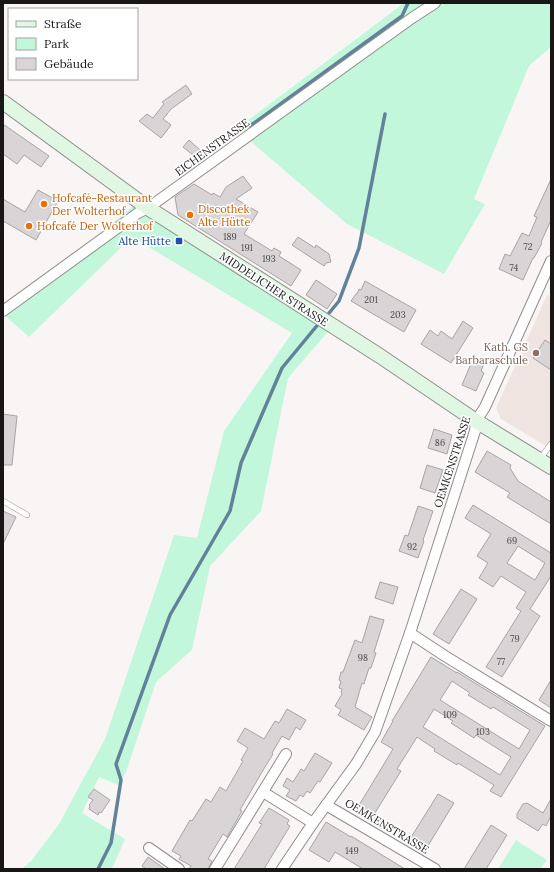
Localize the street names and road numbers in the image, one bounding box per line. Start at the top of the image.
street label: EICHENSTRASSE [172,115,252,179]
street label: MIDDELICHER STRASSE [217,249,331,329]
street label: OEMKENSTRASSE [431,414,473,509]
street label: OEMKENSTRASSE [343,795,432,857]

